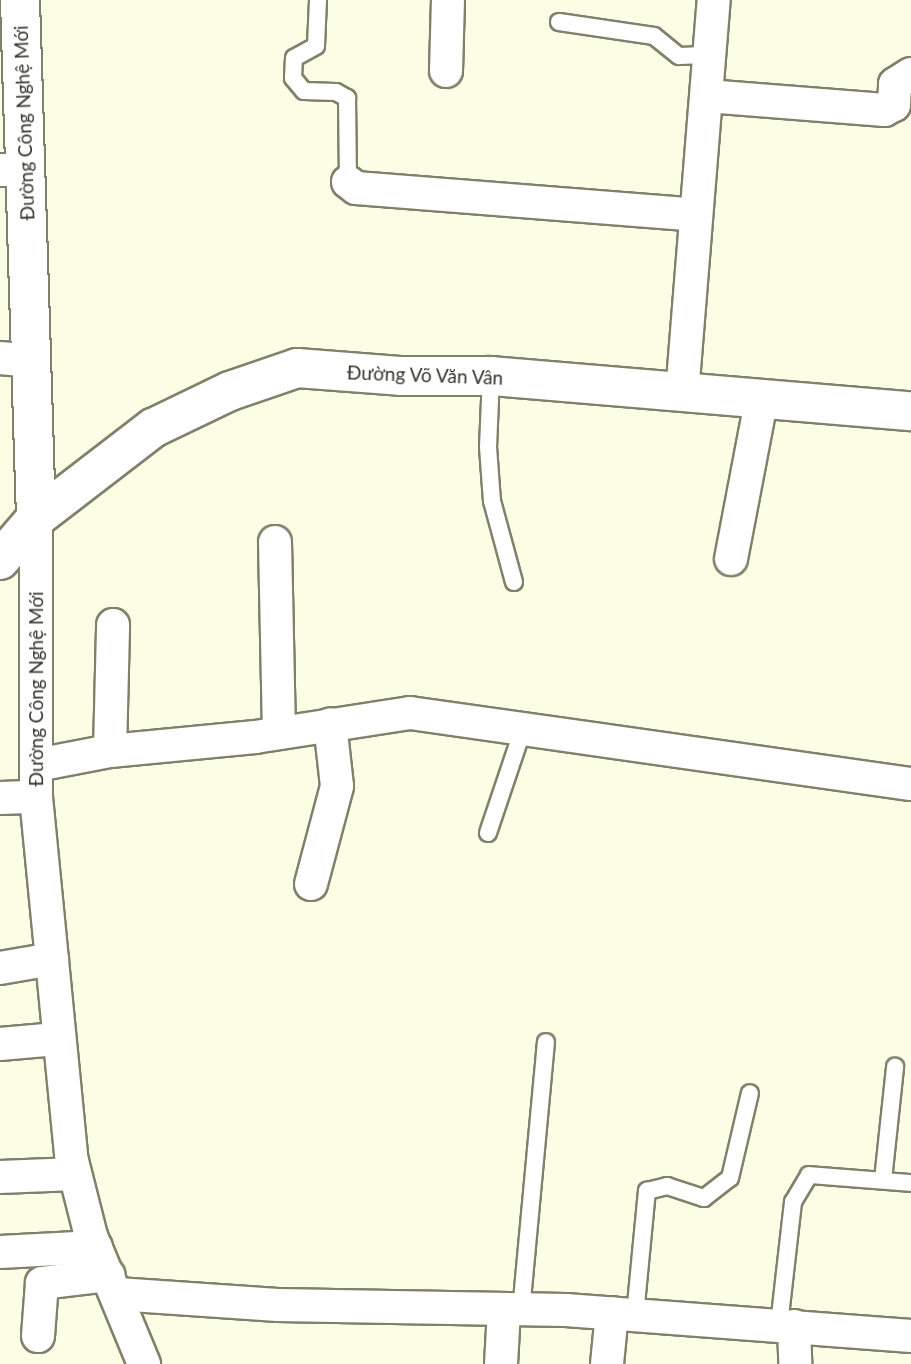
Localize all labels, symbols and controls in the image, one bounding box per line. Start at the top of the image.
street label: Đường Công Nghệ Mới [9,25,39,221]
street label: Đường Võ Văn Vân [345,361,505,389]
street label: Đường Công Nghệ Mới [25,591,47,787]

